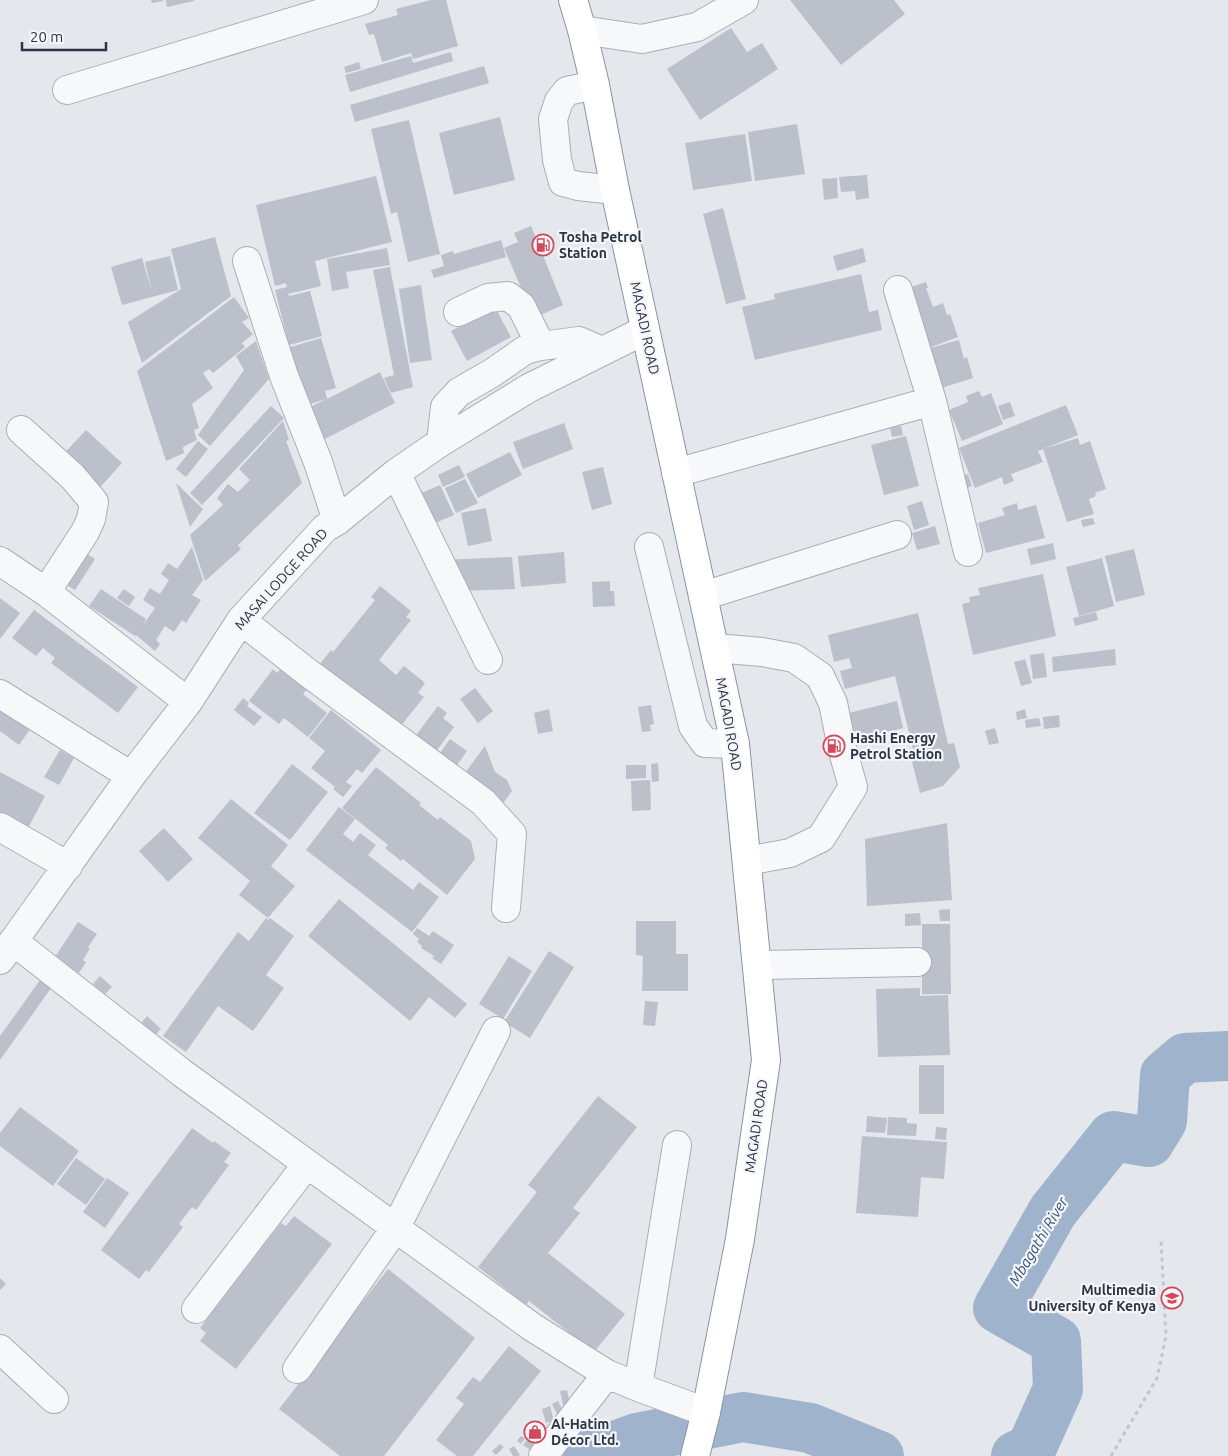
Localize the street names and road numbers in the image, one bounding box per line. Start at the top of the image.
street label: MAGADI ROAD [627,280,663,376]
street label: MASAI LODGE ROAD [231,525,331,633]
street label: MAGADI ROAD [713,676,745,772]
street label: MAGADI ROAD [741,1078,771,1174]

